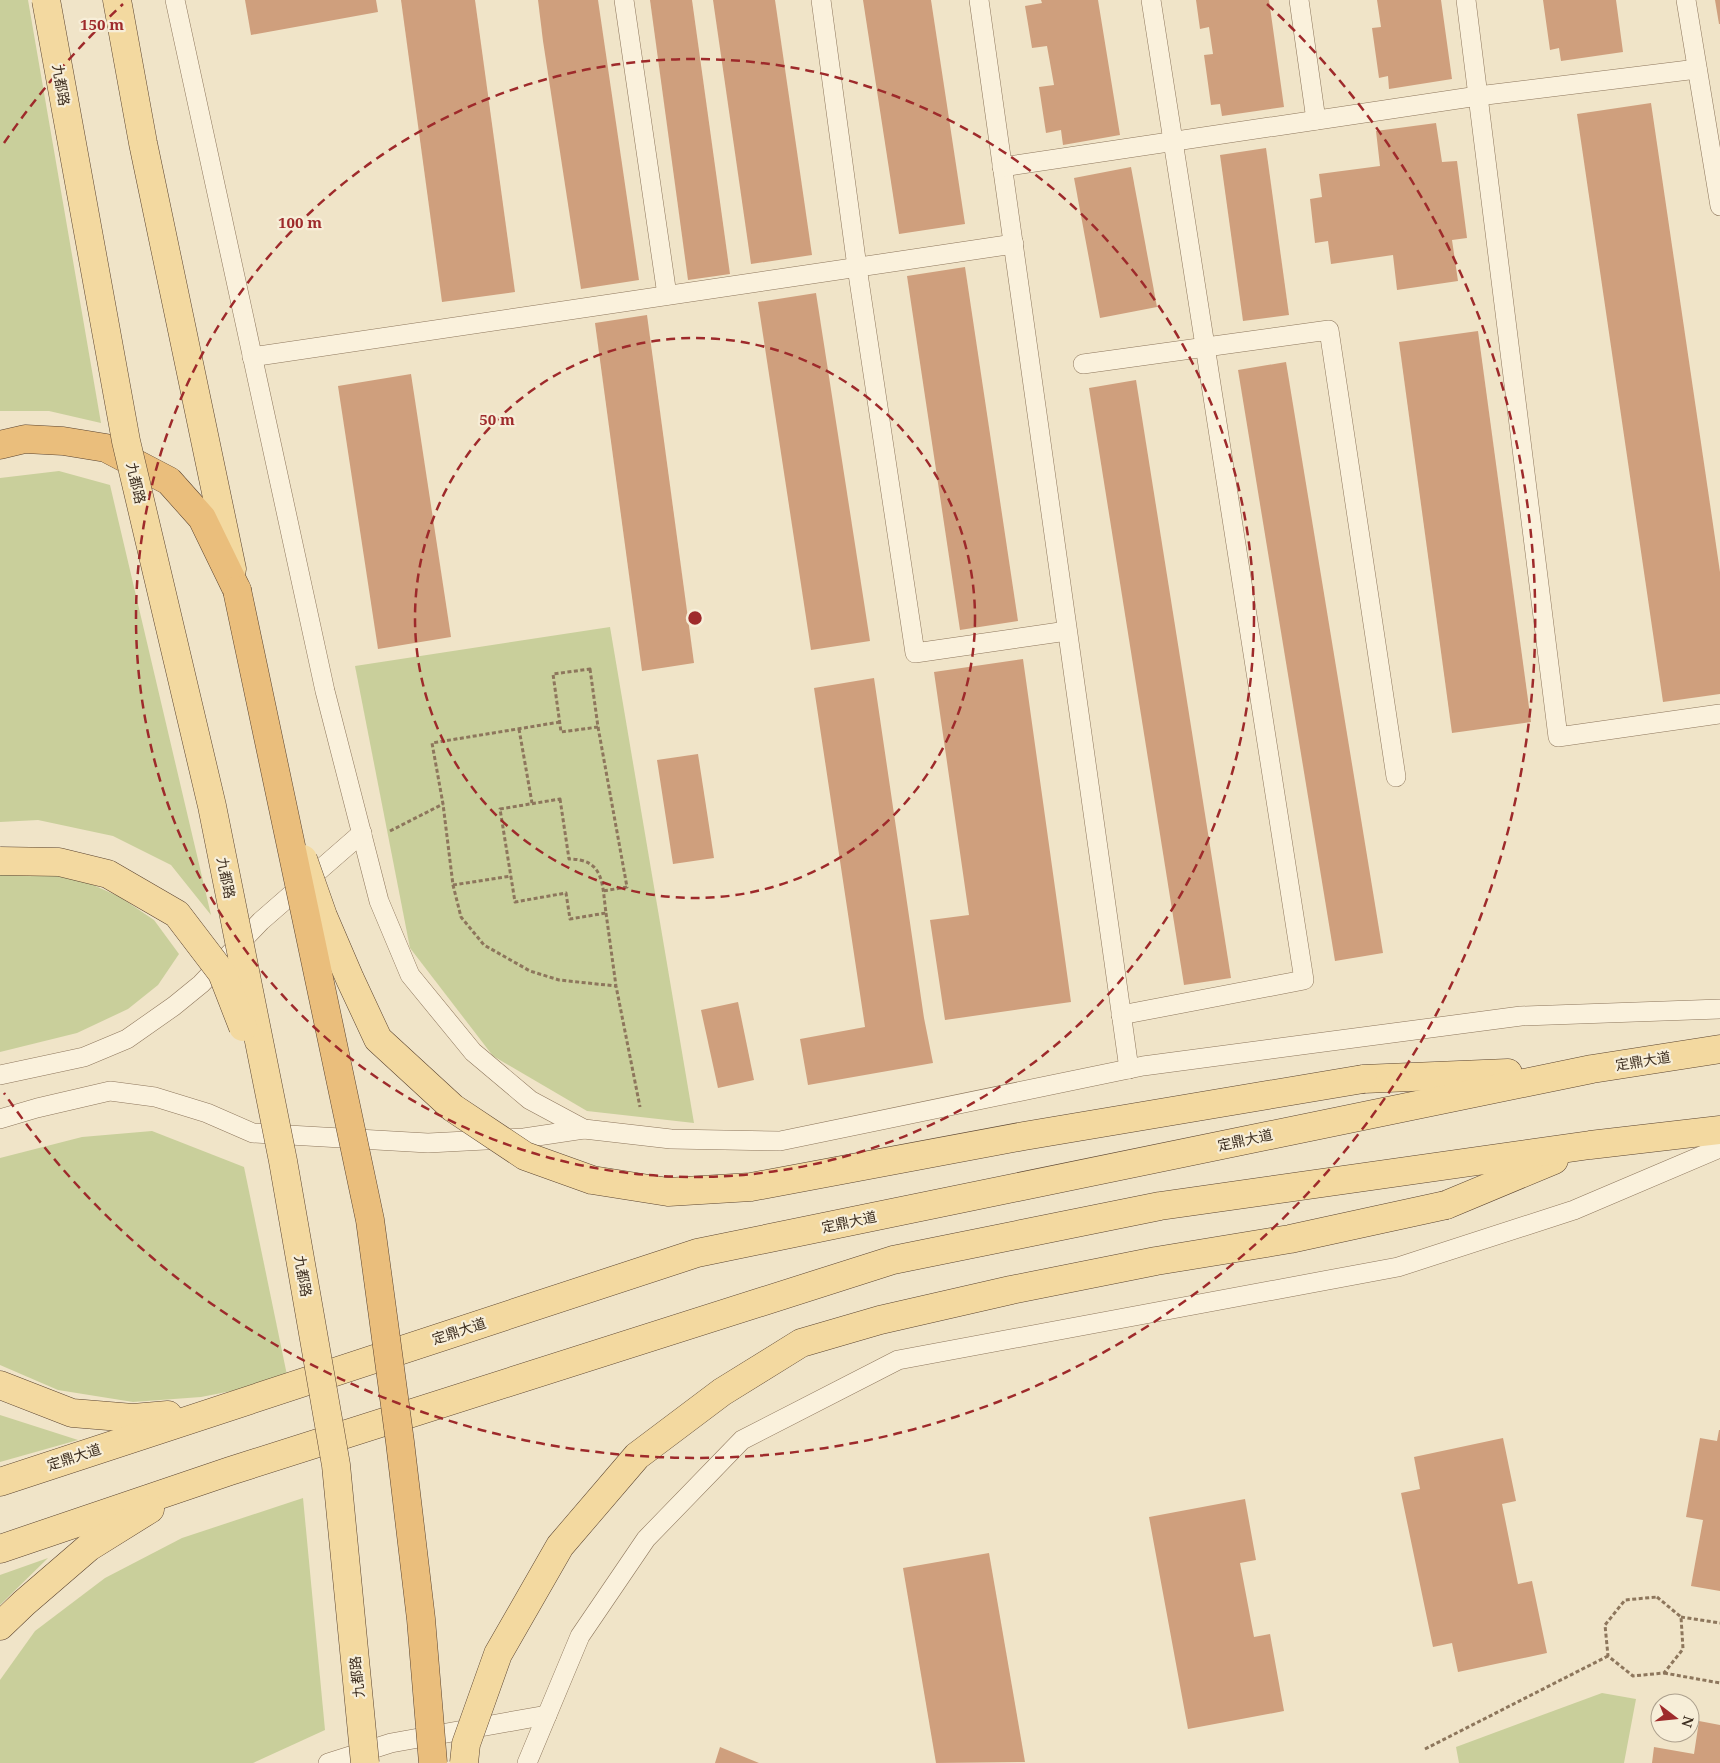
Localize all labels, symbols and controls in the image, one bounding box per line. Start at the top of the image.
text: 150 m [80,14,124,34]
street label: 九都路 [48,63,74,107]
text: 100 m [278,212,322,232]
text: 50 m [479,409,515,429]
street label: 九都路 [123,460,150,505]
centre of rings [686,609,704,627]
street label: 九都路 [213,855,240,900]
street label: 定鼎大道 [1614,1047,1672,1074]
street label: 定鼎大道 [1216,1124,1274,1155]
street label: 定鼎大道 [820,1206,878,1237]
street label: 九都路 [290,1254,316,1298]
street label: 定鼎大道 [429,1313,488,1348]
street label: 定鼎大道 [44,1439,103,1474]
street label: 九都路 [345,1655,368,1699]
north arrow [1650,1693,1700,1743]
text: N [1677,1714,1699,1730]

